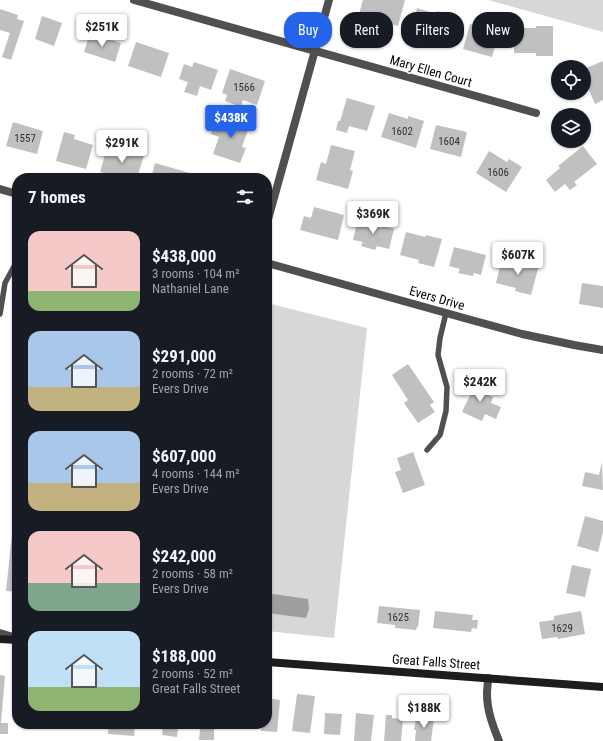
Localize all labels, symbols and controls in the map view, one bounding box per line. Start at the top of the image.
chip: Buy [284,12,332,48]
chip: Rent [340,12,393,48]
chip: Filters [401,12,464,48]
chip: New [472,12,524,48]
pin: $251K [74,14,130,48]
text: $251K [85,19,119,34]
street label: Mary Ellen Court [388,52,474,90]
map controls [551,60,591,148]
button: locate [551,60,591,100]
house number: 1566 [233,81,255,94]
pin: $438K [203,105,259,139]
button: layers [551,108,591,148]
text: $438K [214,110,248,125]
house number: 1602 [391,125,413,138]
pin: $291K [94,130,150,164]
house number: 1557 [14,132,36,145]
text: $291K [105,135,139,150]
house number: 1604 [438,135,460,148]
house number: 1606 [487,166,509,179]
icon: filters [234,186,256,208]
text: 7 homes [28,187,86,207]
pin: $369K [345,201,401,235]
text: $369K [356,206,390,221]
pin: $607K [490,242,546,276]
text: $438,000 [152,246,216,266]
icon: home [60,247,108,295]
text: $607K [501,247,535,262]
text: 3 rooms · 104 m² [152,266,239,281]
text: Nathaniel Lane [152,281,229,296]
street label: Evers Drive [408,283,466,313]
text: $291,000 [152,346,216,366]
icon: home [60,347,108,395]
text: 2 rooms · 72 m² [152,366,233,381]
pin: $242K [452,369,508,403]
text: $242K [463,374,497,389]
text: Evers Drive [152,381,209,396]
text: $607,000 [152,446,216,466]
icon: home [60,447,108,495]
text: 4 rooms · 144 m² [152,466,239,481]
text: Evers Drive [152,481,209,496]
text: $242,000 [152,546,216,566]
icon: home [60,547,108,595]
text: 2 rooms · 58 m² [152,566,233,581]
text: Evers Drive [152,581,209,596]
house number: 1625 [387,611,409,624]
house number: 1629 [551,622,573,635]
text: $188,000 [152,646,216,666]
icon: home [60,647,108,695]
street label: Great Falls Street [391,651,481,673]
text: 2 rooms · 52 m² [152,666,233,681]
text: Great Falls Street [152,681,240,696]
pin: $188K [396,695,452,729]
text: $188K [407,700,441,715]

